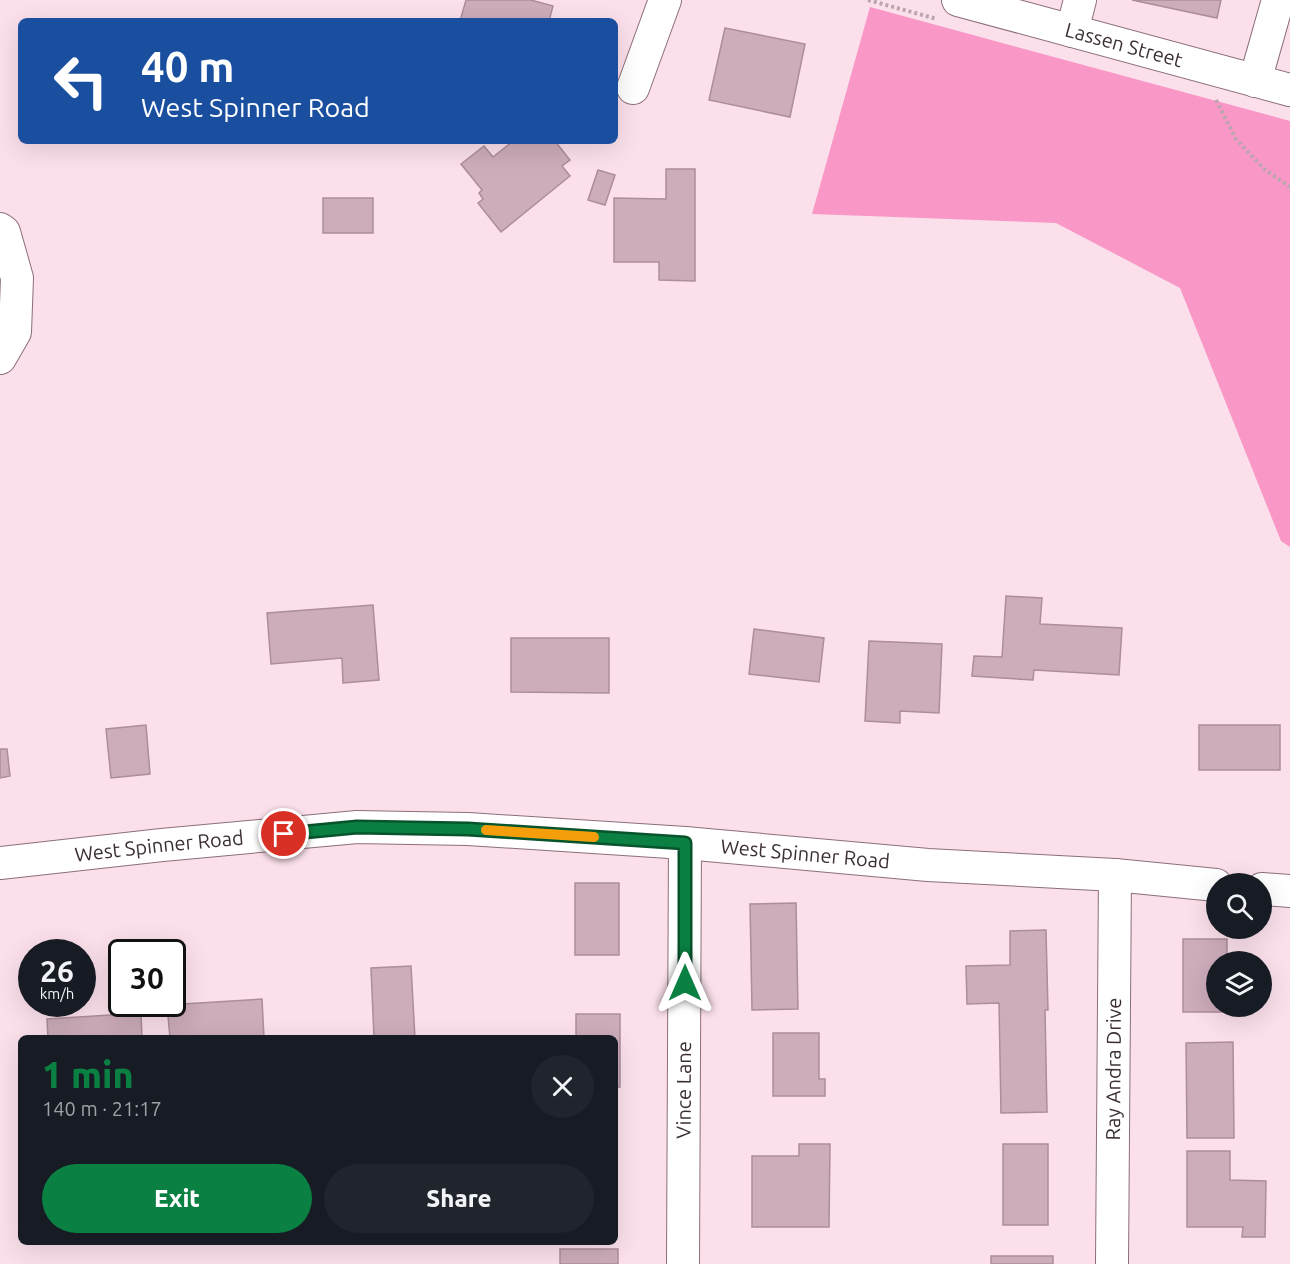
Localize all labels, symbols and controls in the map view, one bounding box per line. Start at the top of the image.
street label: Lassen Street [1063,18,1186,71]
icon: left [42,42,120,120]
text: 40 m [141,43,235,90]
text: West Spinner Road [141,92,370,122]
pin [258,808,309,859]
icon: arrive [267,817,300,850]
street label: West Spinner Road [73,826,244,866]
street label: West Spinner Road [720,834,891,872]
map controls [1206,873,1272,1017]
button: search [1206,873,1272,939]
speed limit sign: 30 [108,939,186,1017]
position arrow [653,951,717,1015]
button: layers [1206,951,1272,1017]
text: 26 [40,954,74,988]
text: km/h [40,985,74,1002]
street label: Ray Andra Drive [1101,998,1125,1140]
street label: Vince Lane [672,1041,695,1139]
text: 1 min [42,1054,134,1095]
button: close [531,1055,594,1118]
text: 140 m · 21:17 [42,1097,162,1120]
button: Exit [42,1164,312,1233]
button: Share [324,1164,594,1233]

